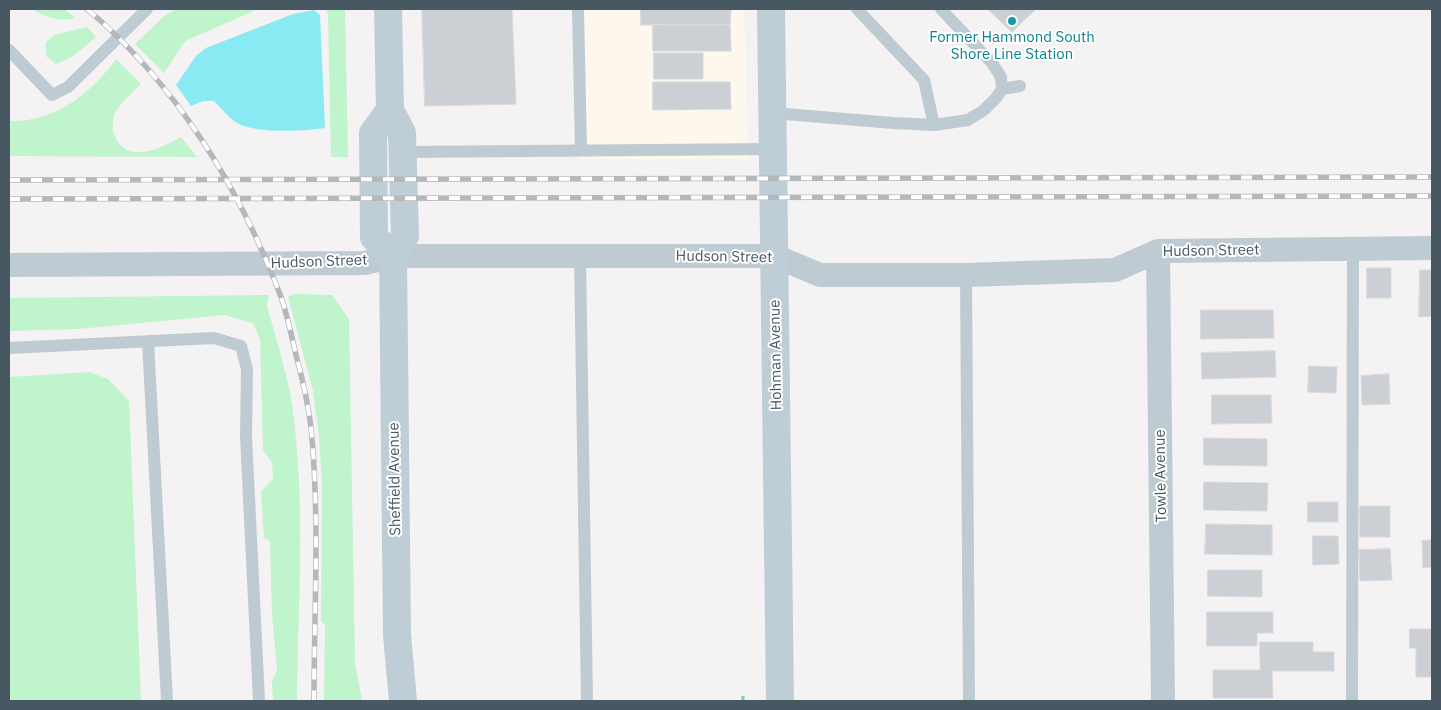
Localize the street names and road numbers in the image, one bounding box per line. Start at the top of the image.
street label: Hudson Street [1162,241,1260,261]
street label: Hudson Street [675,247,773,267]
street label: Hudson Street [270,251,368,273]
street label: Hohman Avenue [766,299,786,411]
street label: Sheffield Avenue [385,422,405,536]
street label: Towle Avenue [1151,429,1171,523]

